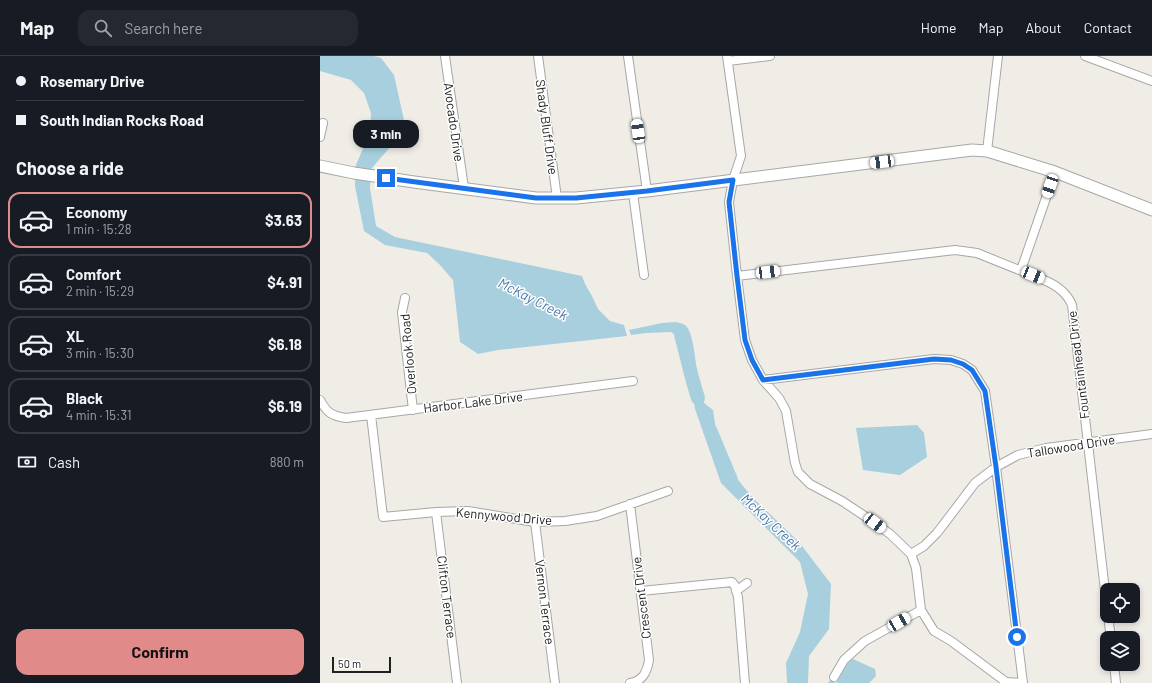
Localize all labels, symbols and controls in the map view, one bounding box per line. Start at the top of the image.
search box [78,10,358,46]
text: Map [20,16,54,39]
icon: search [92,17,114,39]
text: Search here [124,19,202,37]
text: Home [921,19,957,36]
text: Map [979,19,1003,36]
text: About [1025,19,1062,36]
text: Contact [1084,19,1132,36]
text: Rosemary Drive [40,72,144,90]
street label: Shady Bluff Drive [532,78,562,176]
street label: Avocado Drive [441,81,467,163]
text: South Indian Rocks Road [40,111,204,129]
car [630,118,646,144]
callout: 3 min [353,120,419,148]
text: 3 min [371,126,401,142]
car [869,155,895,169]
text: Choose a ride [16,157,124,179]
route end [377,169,395,187]
car [1040,173,1060,199]
icon: car [18,202,54,238]
text: Economy [66,203,127,221]
text: $3.63 [265,211,302,229]
text: 1 min · 15:28 [66,221,132,237]
icon: car [18,264,54,300]
text: Comfort [66,265,121,283]
car [755,265,781,279]
car [1020,265,1046,285]
text: $4.91 [267,273,302,291]
water label: McKay Creek [496,274,571,323]
text: 2 min · 15:29 [66,283,134,299]
street label: Fountainhead Drive [1063,310,1093,420]
street label: Overlook Road [397,313,419,395]
icon: car [18,326,54,362]
text: XL [66,327,84,345]
text: $6.18 [268,335,302,353]
text: 3 min · 15:30 [66,345,134,361]
icon: car [18,388,54,424]
street label: Harbor Lake Drive [422,388,524,416]
text: Black [66,389,103,407]
text: $6.19 [268,397,302,415]
text: 4 min · 15:31 [66,407,132,423]
street label: Tallowood Drive [1026,431,1116,461]
icon: cash [16,451,38,473]
text: Cash [48,453,80,471]
text: 880 m [270,454,304,470]
water label: McKay Creek [738,490,805,554]
street label: Kennywood Drive [455,504,553,528]
car [862,511,888,535]
street label: Clifton Terrace [434,555,460,639]
street label: Crescent Drive [628,556,654,640]
street label: Vernon Terrace [532,559,558,645]
map controls [1100,583,1140,671]
button: locate [1100,583,1140,623]
car [886,611,912,633]
route start [1008,628,1026,646]
button: Confirm [16,629,304,675]
button: layers [1100,631,1140,671]
scale bar [332,655,391,674]
text: 50 m [338,657,361,670]

